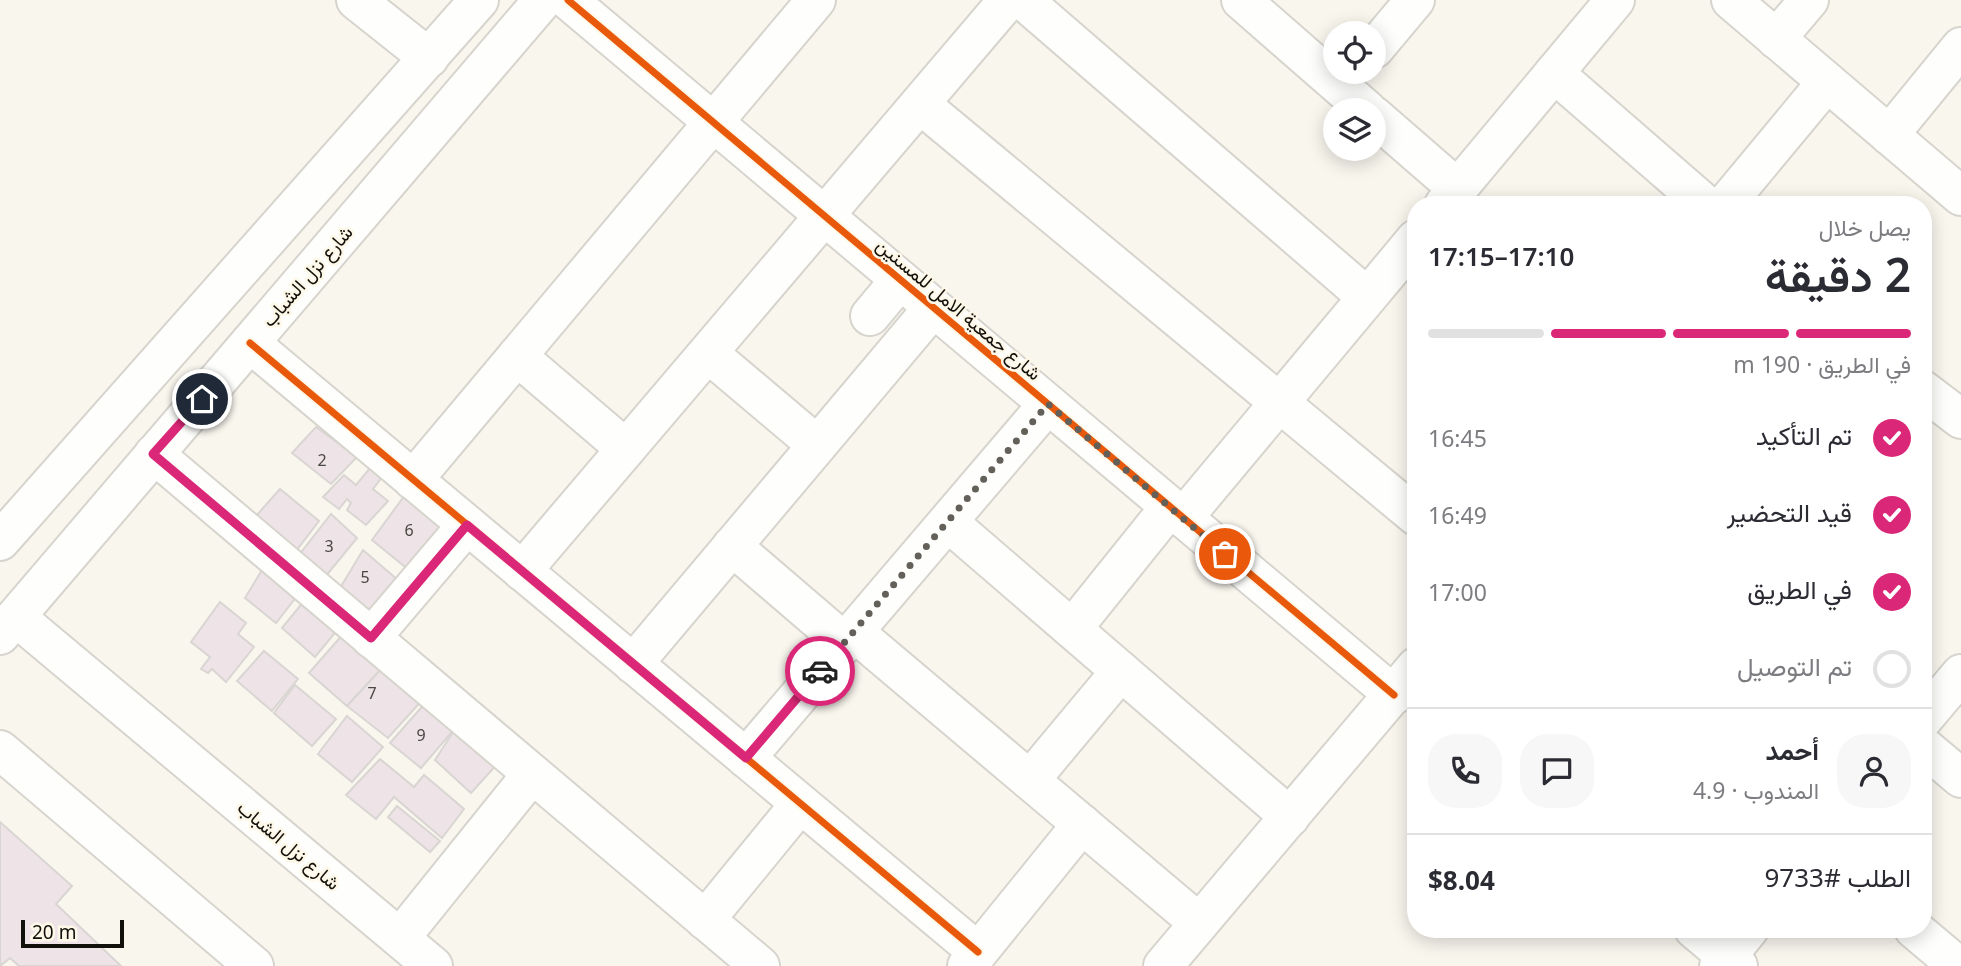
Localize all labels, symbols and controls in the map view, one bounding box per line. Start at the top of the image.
map controls [1323,21,1386,161]
button: locate [1323,21,1386,84]
button: layers [1323,98,1386,161]
text: يصل خلال [1819,211,1911,243]
street label: شارع نزل الشباب [256,220,358,332]
street label: شارع جمعية الامل للمسنين [871,232,1047,386]
text: 17:10–17:15 [1428,238,1574,274]
text: 2 دقيقة [1765,243,1911,305]
text: في الطريق · 190 m [1733,348,1911,380]
pin [172,369,232,429]
icon: home [183,380,221,418]
text: تم التأكيد [1756,417,1852,453]
icon: check [1873,419,1911,457]
text: 16:45 [1428,422,1487,454]
house number: 2 [317,449,327,471]
text: قيد التحضير [1727,494,1852,530]
icon: check [1873,496,1911,534]
text: 16:49 [1428,499,1487,531]
house number: 6 [404,519,414,541]
pin [1195,524,1255,584]
house number: 3 [324,535,334,557]
icon: bag [1206,535,1244,573]
house number: 5 [360,566,370,588]
text: في الطريق [1747,571,1852,607]
icon: check [1873,573,1911,611]
text: 17:00 [1428,576,1487,608]
courier [785,636,855,706]
text: تم التوصيل [1737,648,1852,684]
icon: car [801,652,839,690]
house number: 7 [367,682,377,704]
house number: 9 [416,724,426,746]
text: أحمد [1766,732,1819,768]
button: phone [1428,734,1502,808]
button: chat [1520,734,1594,808]
button: person [1837,734,1911,808]
text: المندوب · 4.9 [1693,774,1819,806]
street label: شارع نزل الشباب [232,794,346,896]
text: الطلب #9733 [1764,859,1911,895]
text: $8.04 [1428,862,1495,898]
scale bar [21,917,124,949]
text: 20 m [32,919,76,945]

